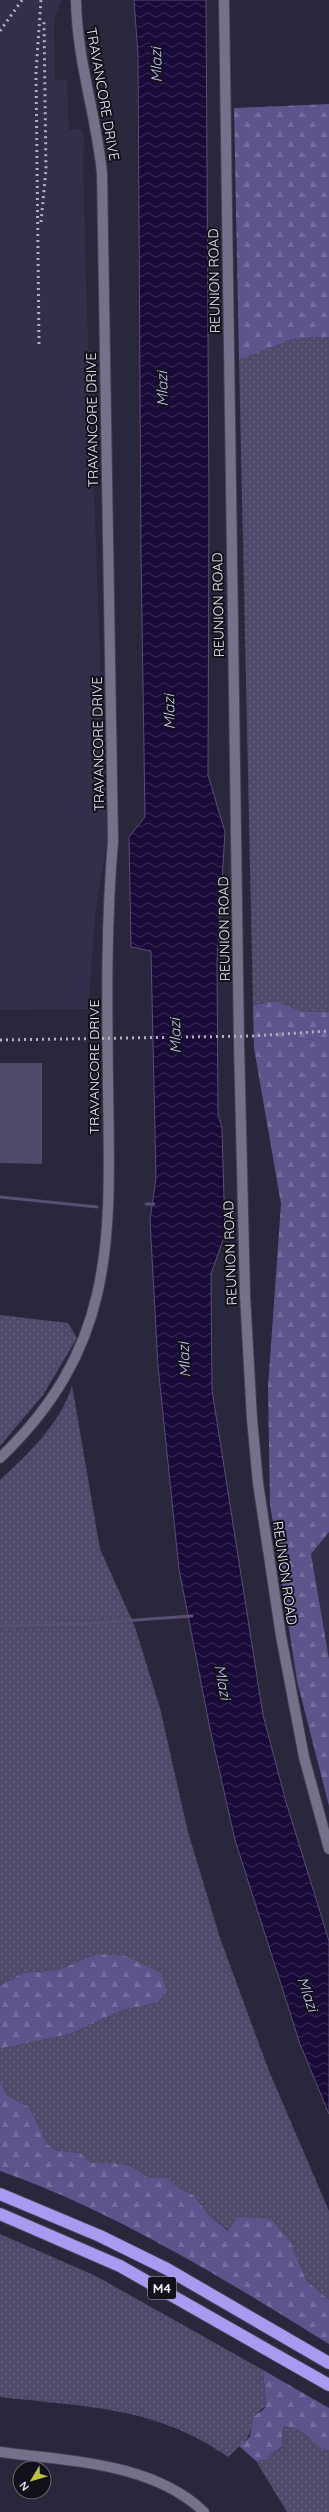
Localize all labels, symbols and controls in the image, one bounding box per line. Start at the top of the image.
street label: TRAVANCORE DRIVE [82,26,124,162]
water label: Mlazi [146,45,166,83]
street label: REUNION ROAD [204,228,224,334]
street label: TRAVANCORE DRIVE [82,352,102,488]
water label: Mlazi [152,369,172,407]
street label: REUNION ROAD [208,552,228,658]
street label: TRAVANCORE DRIVE [88,676,108,812]
water label: Mlazi [159,692,179,730]
street label: REUNION ROAD [214,876,234,982]
street label: TRAVANCORE DRIVE [85,999,103,1134]
water label: Mlazi [165,1016,185,1054]
street label: REUNION ROAD [219,1200,241,1306]
water label: Mlazi [173,1340,194,1378]
street label: REUNION ROAD [269,1520,301,1626]
water label: Mlazi [210,1663,236,1703]
water label: Mlazi [293,1974,323,2015]
road number: M4 [148,2277,176,2299]
north arrow [12,2460,52,2500]
text: N [16,2479,32,2494]

